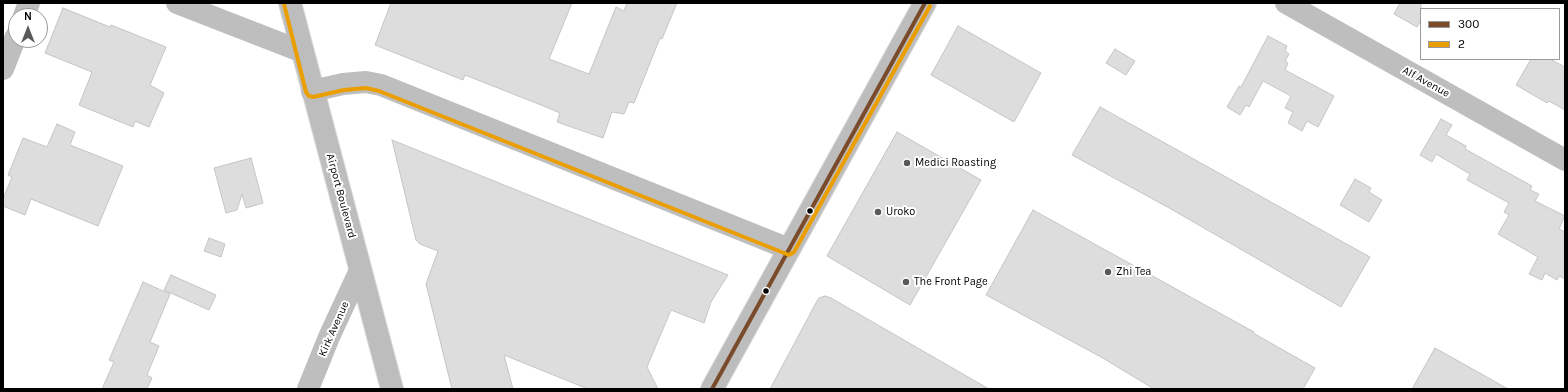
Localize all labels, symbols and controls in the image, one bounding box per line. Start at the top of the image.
north arrow [8,8,48,48]
legend [1420,8,1560,60]
text: N [24,10,32,23]
text: 300 [1458,17,1479,31]
text: 2 [1458,37,1465,51]
street label: Alf Avenue [1400,64,1452,100]
street label: Airport Boulevard [323,152,359,240]
place label: Medici Roasting [915,156,996,170]
marker: Medici Roasting [902,158,912,168]
place label: Uroko [886,205,915,219]
unlabelled marker [805,206,815,216]
marker: Uroko [873,207,883,217]
place label: Zhi Tea [1116,265,1151,279]
marker: Zhi Tea [1103,267,1113,277]
place label: The Front Page [914,275,988,289]
marker: The Front Page [901,277,911,287]
unlabelled marker [761,286,771,296]
street label: Kirk Avenue [316,299,352,359]

